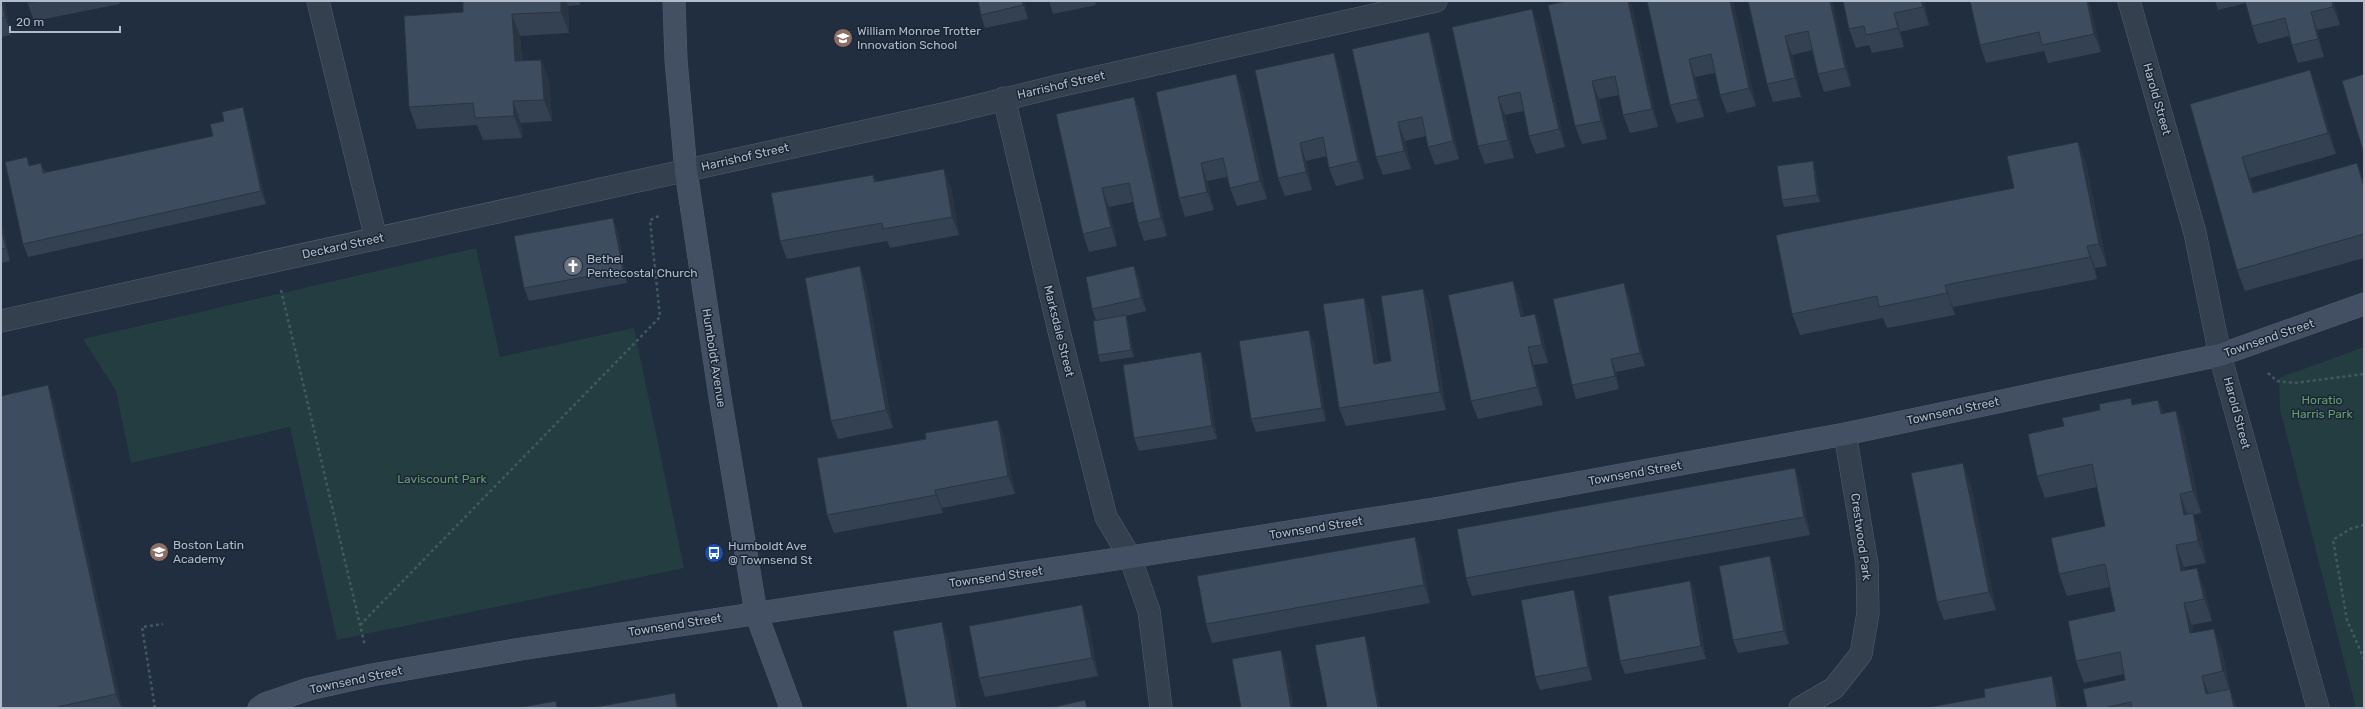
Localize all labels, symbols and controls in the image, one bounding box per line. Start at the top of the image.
scale bar [10,8,120,34]
text: 20 m [16,15,44,29]
place label: William Monroe Trotter Innovation School [857,24,981,52]
school or university icon: William Monroe Trotter Innovation School [832,27,854,49]
street label: Harold Street [2140,61,2174,137]
street label: Harrishof Street [1016,68,1106,102]
street label: Harrishof Street [700,140,790,174]
street label: Deckard Street [301,230,386,262]
place label: Bethel Pentecostal Church [587,252,698,280]
church icon: Bethel Pentecostal Church [562,255,584,277]
street label: Marksdale Street [1041,284,1077,379]
street label: Humboldt Avenue [699,308,729,409]
street label: Townsend Street [2222,316,2316,360]
street label: Harold Street [2221,375,2253,451]
park label: Horatio Harris Park [2291,393,2353,421]
street label: Townsend Street [1905,394,2001,428]
street label: Townsend Street [1587,458,1683,488]
park label: Laviscount Park [397,472,488,486]
street label: Crestwood Park [1848,492,1874,582]
street label: Townsend Street [1268,514,1364,542]
place label: Boston Latin Academy [173,538,244,566]
place label: Humboldt Ave @ Townsend St [728,539,813,567]
school or university icon: Boston Latin Academy [148,541,170,563]
bus stop icon: Humboldt Ave @ Townsend St [703,542,725,564]
street label: Townsend Street [948,563,1044,590]
street label: Townsend Street [627,611,723,639]
street label: Townsend Street [308,663,404,697]

